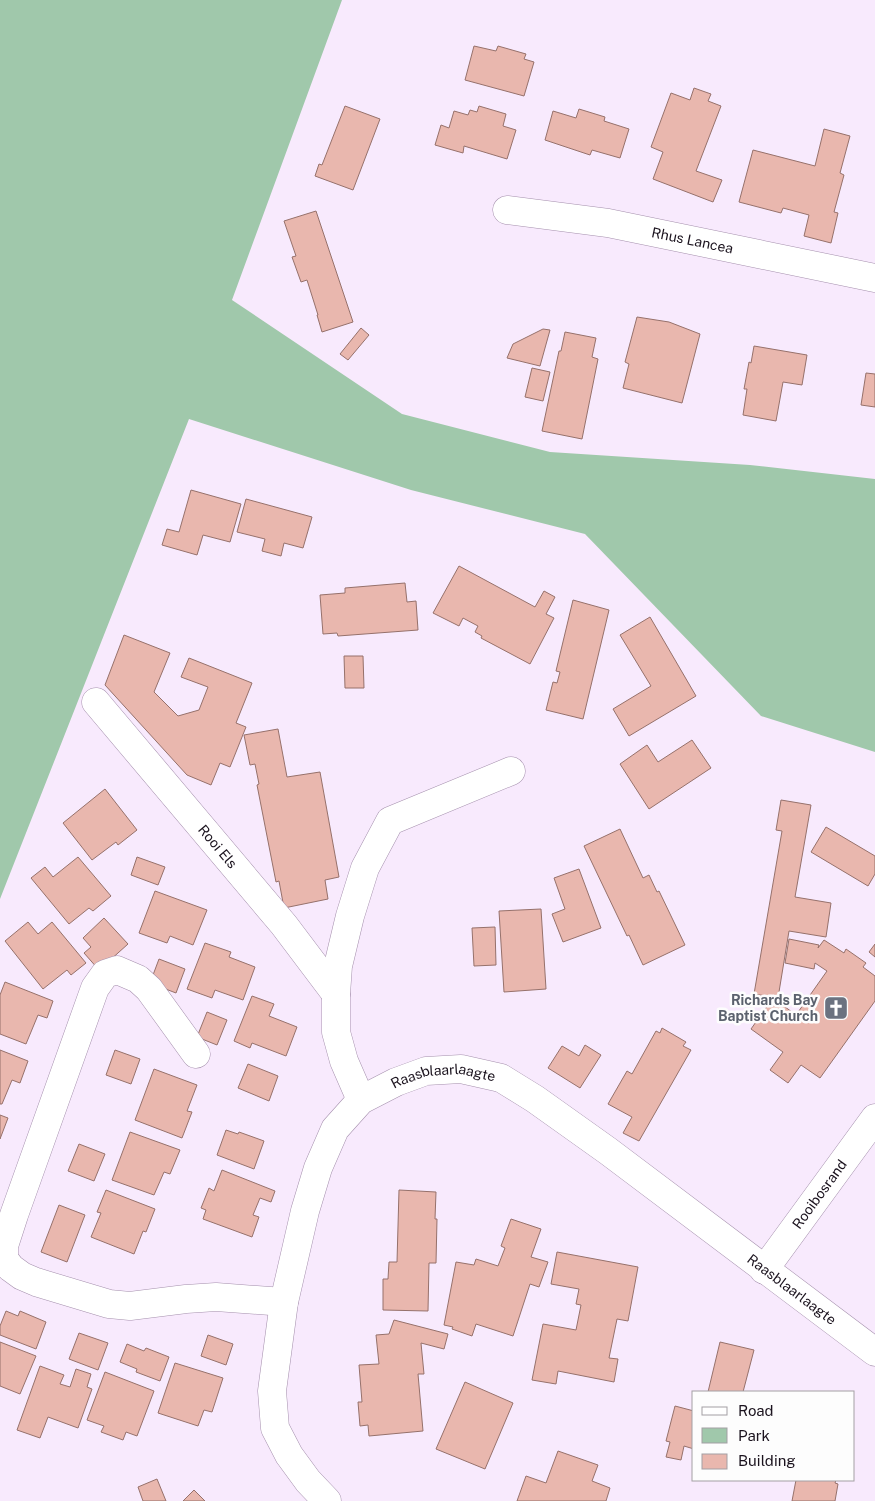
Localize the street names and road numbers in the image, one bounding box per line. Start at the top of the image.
street label: Rhus Lancea [650,224,735,257]
street label: Rooi Els [195,822,241,871]
street label: Raasblaarlaagte [388,1061,497,1091]
street label: Rooibosrand [789,1156,850,1232]
street label: Raasblaarlaagte [744,1251,839,1328]

